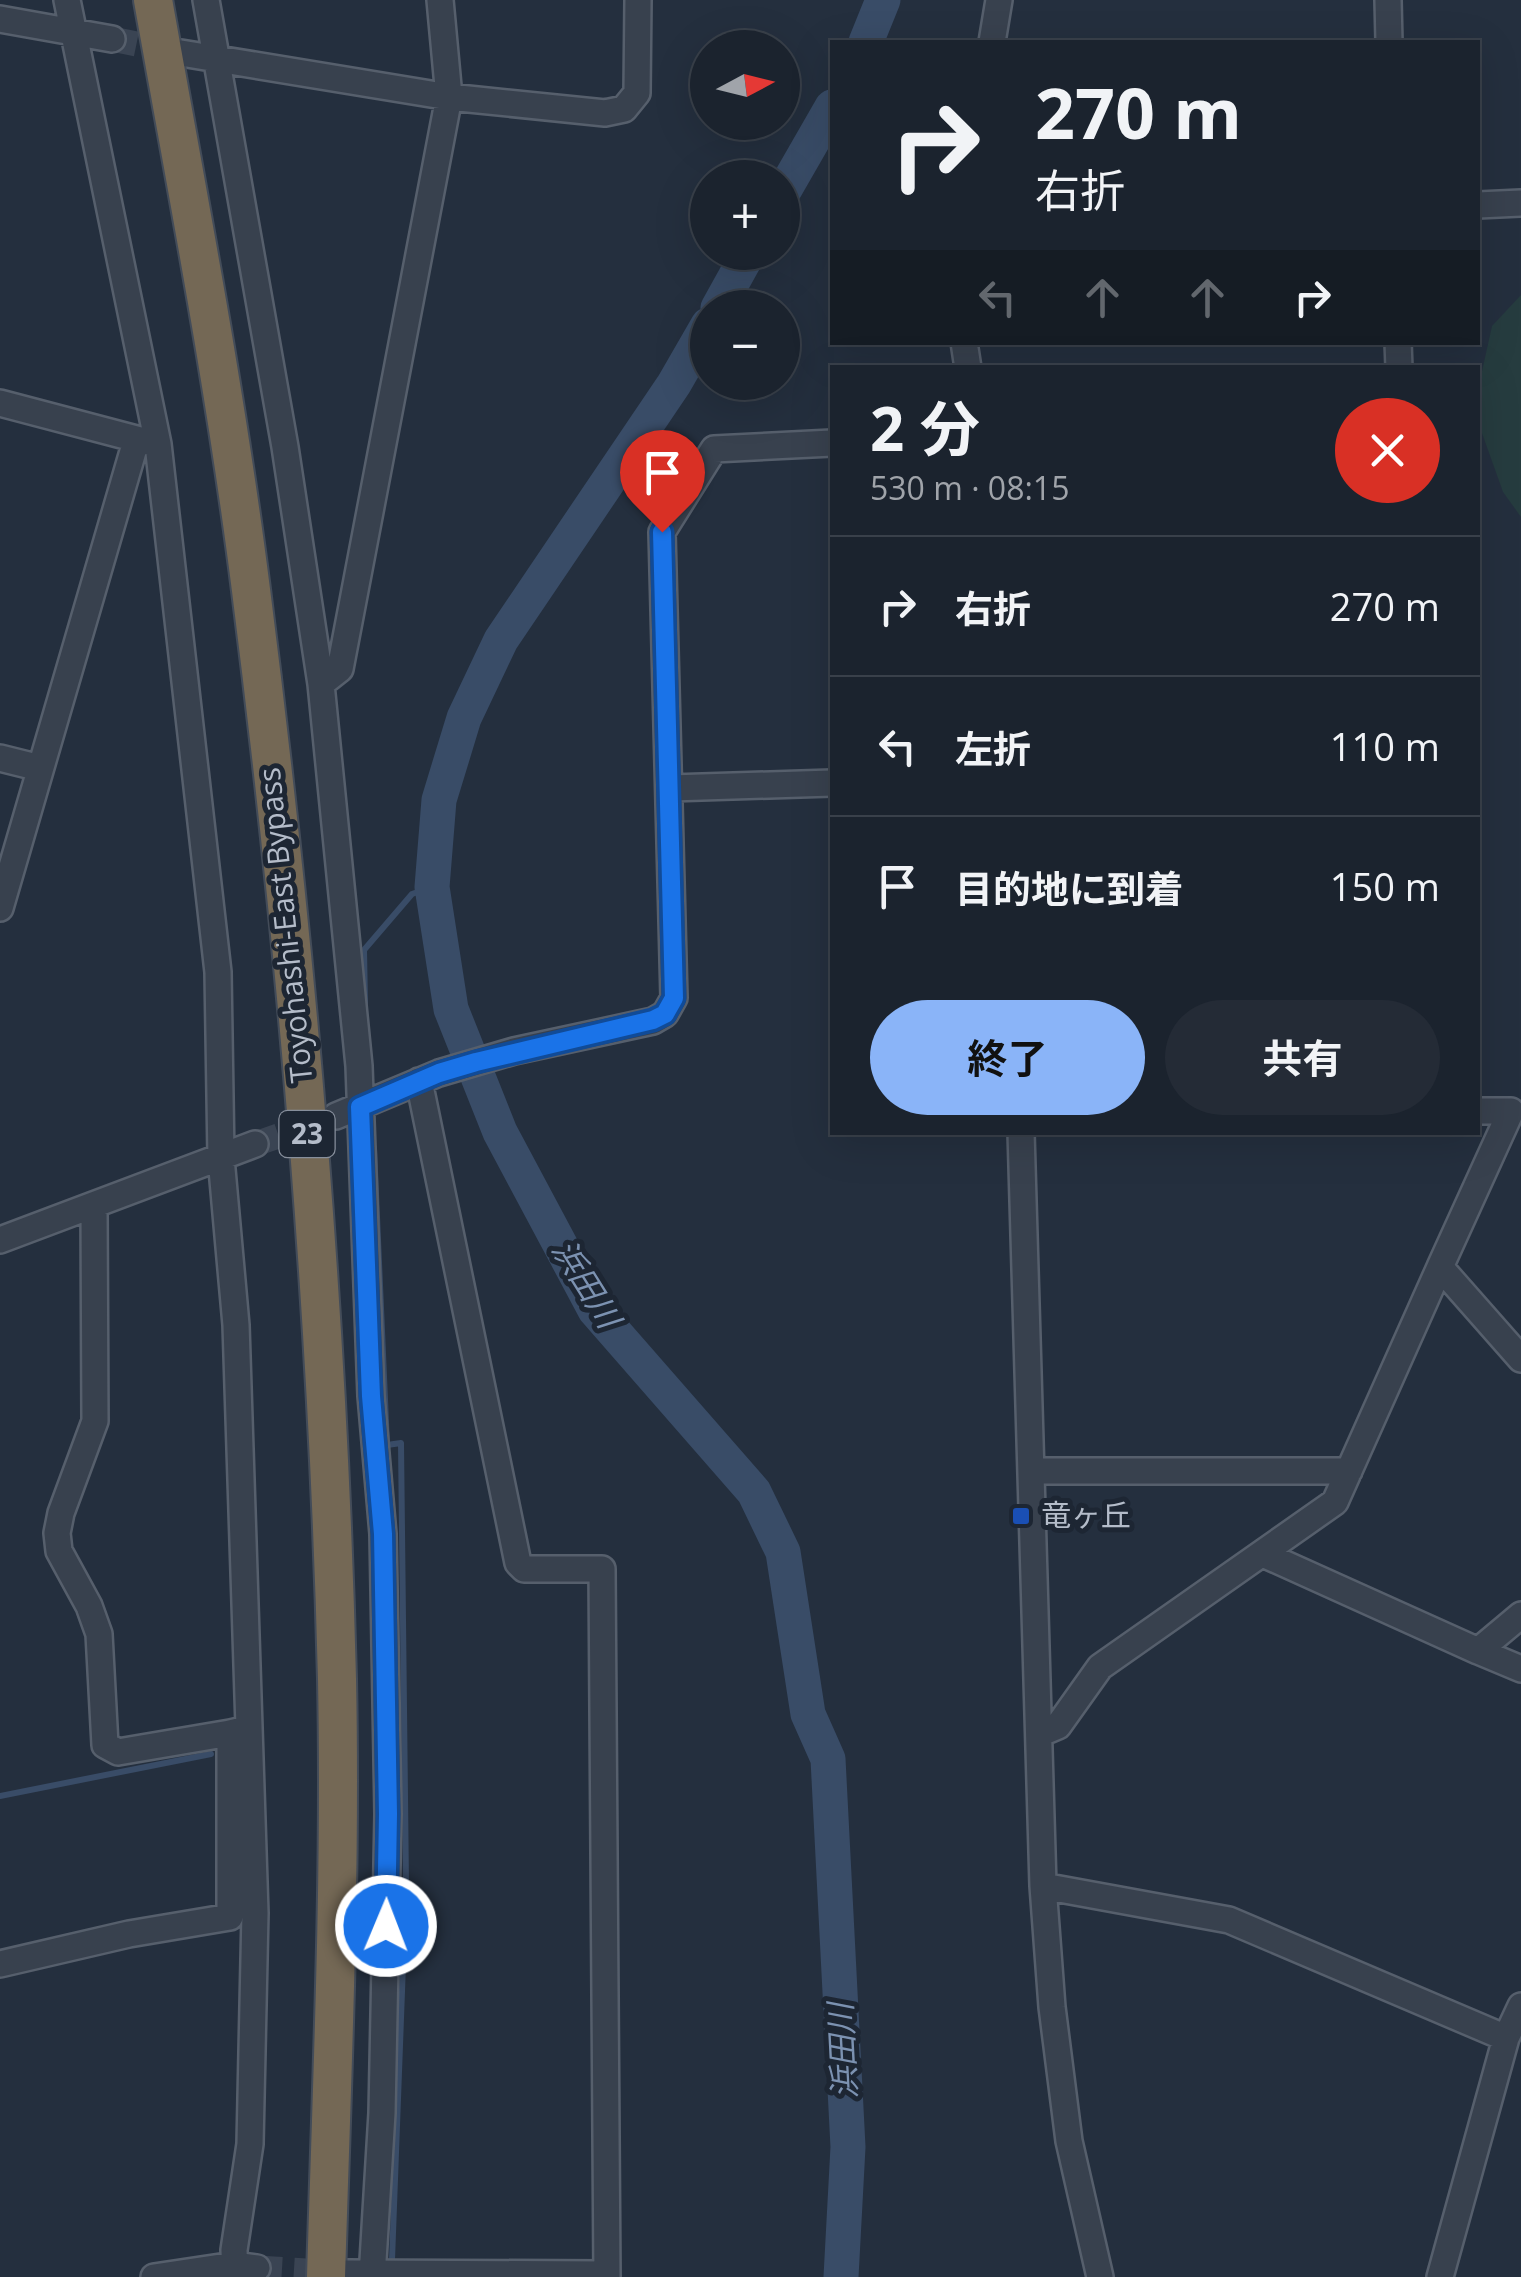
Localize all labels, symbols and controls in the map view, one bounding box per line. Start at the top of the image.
north arrow [690,30,800,140]
map controls [690,30,800,400]
text: 270 m [1035,64,1242,160]
icon: right [870,80,1000,210]
text: 右折 [1035,159,1125,220]
button: + [690,160,800,270]
icon: left [970,270,1025,325]
icon: ahead [1075,270,1130,325]
icon: ahead [1180,270,1235,325]
icon: right [1285,270,1340,325]
button: − [690,290,800,400]
text: 2 分 [870,387,980,469]
button: close [1335,398,1440,503]
pin [620,430,705,533]
icon: arrive [635,445,690,500]
text: 530 m · 08:15 [870,466,1069,509]
icon: right [870,579,925,634]
text: 270 m [1330,580,1440,632]
text: 右折 [955,582,1031,634]
icon: left [870,719,925,774]
text: 110 m [1330,720,1440,772]
text: 左折 [955,722,1031,774]
street label: Toyohashi-East Bypass [248,765,321,1085]
icon: arrive [870,859,925,914]
text: 150 m [1330,860,1440,912]
text: 目的地に到着 [955,862,1183,914]
button: 終了 [870,1000,1145,1115]
button: 共有 [1165,1000,1440,1115]
road number: 23 [280,1111,334,1157]
water label: 浜田川 [544,1231,633,1338]
place label: 竜ヶ丘 [1041,1494,1131,1535]
marker: 竜ヶ丘 [1010,1505,1032,1527]
position arrow [334,1874,438,1978]
water label: 浜田川 [817,1999,865,2100]

